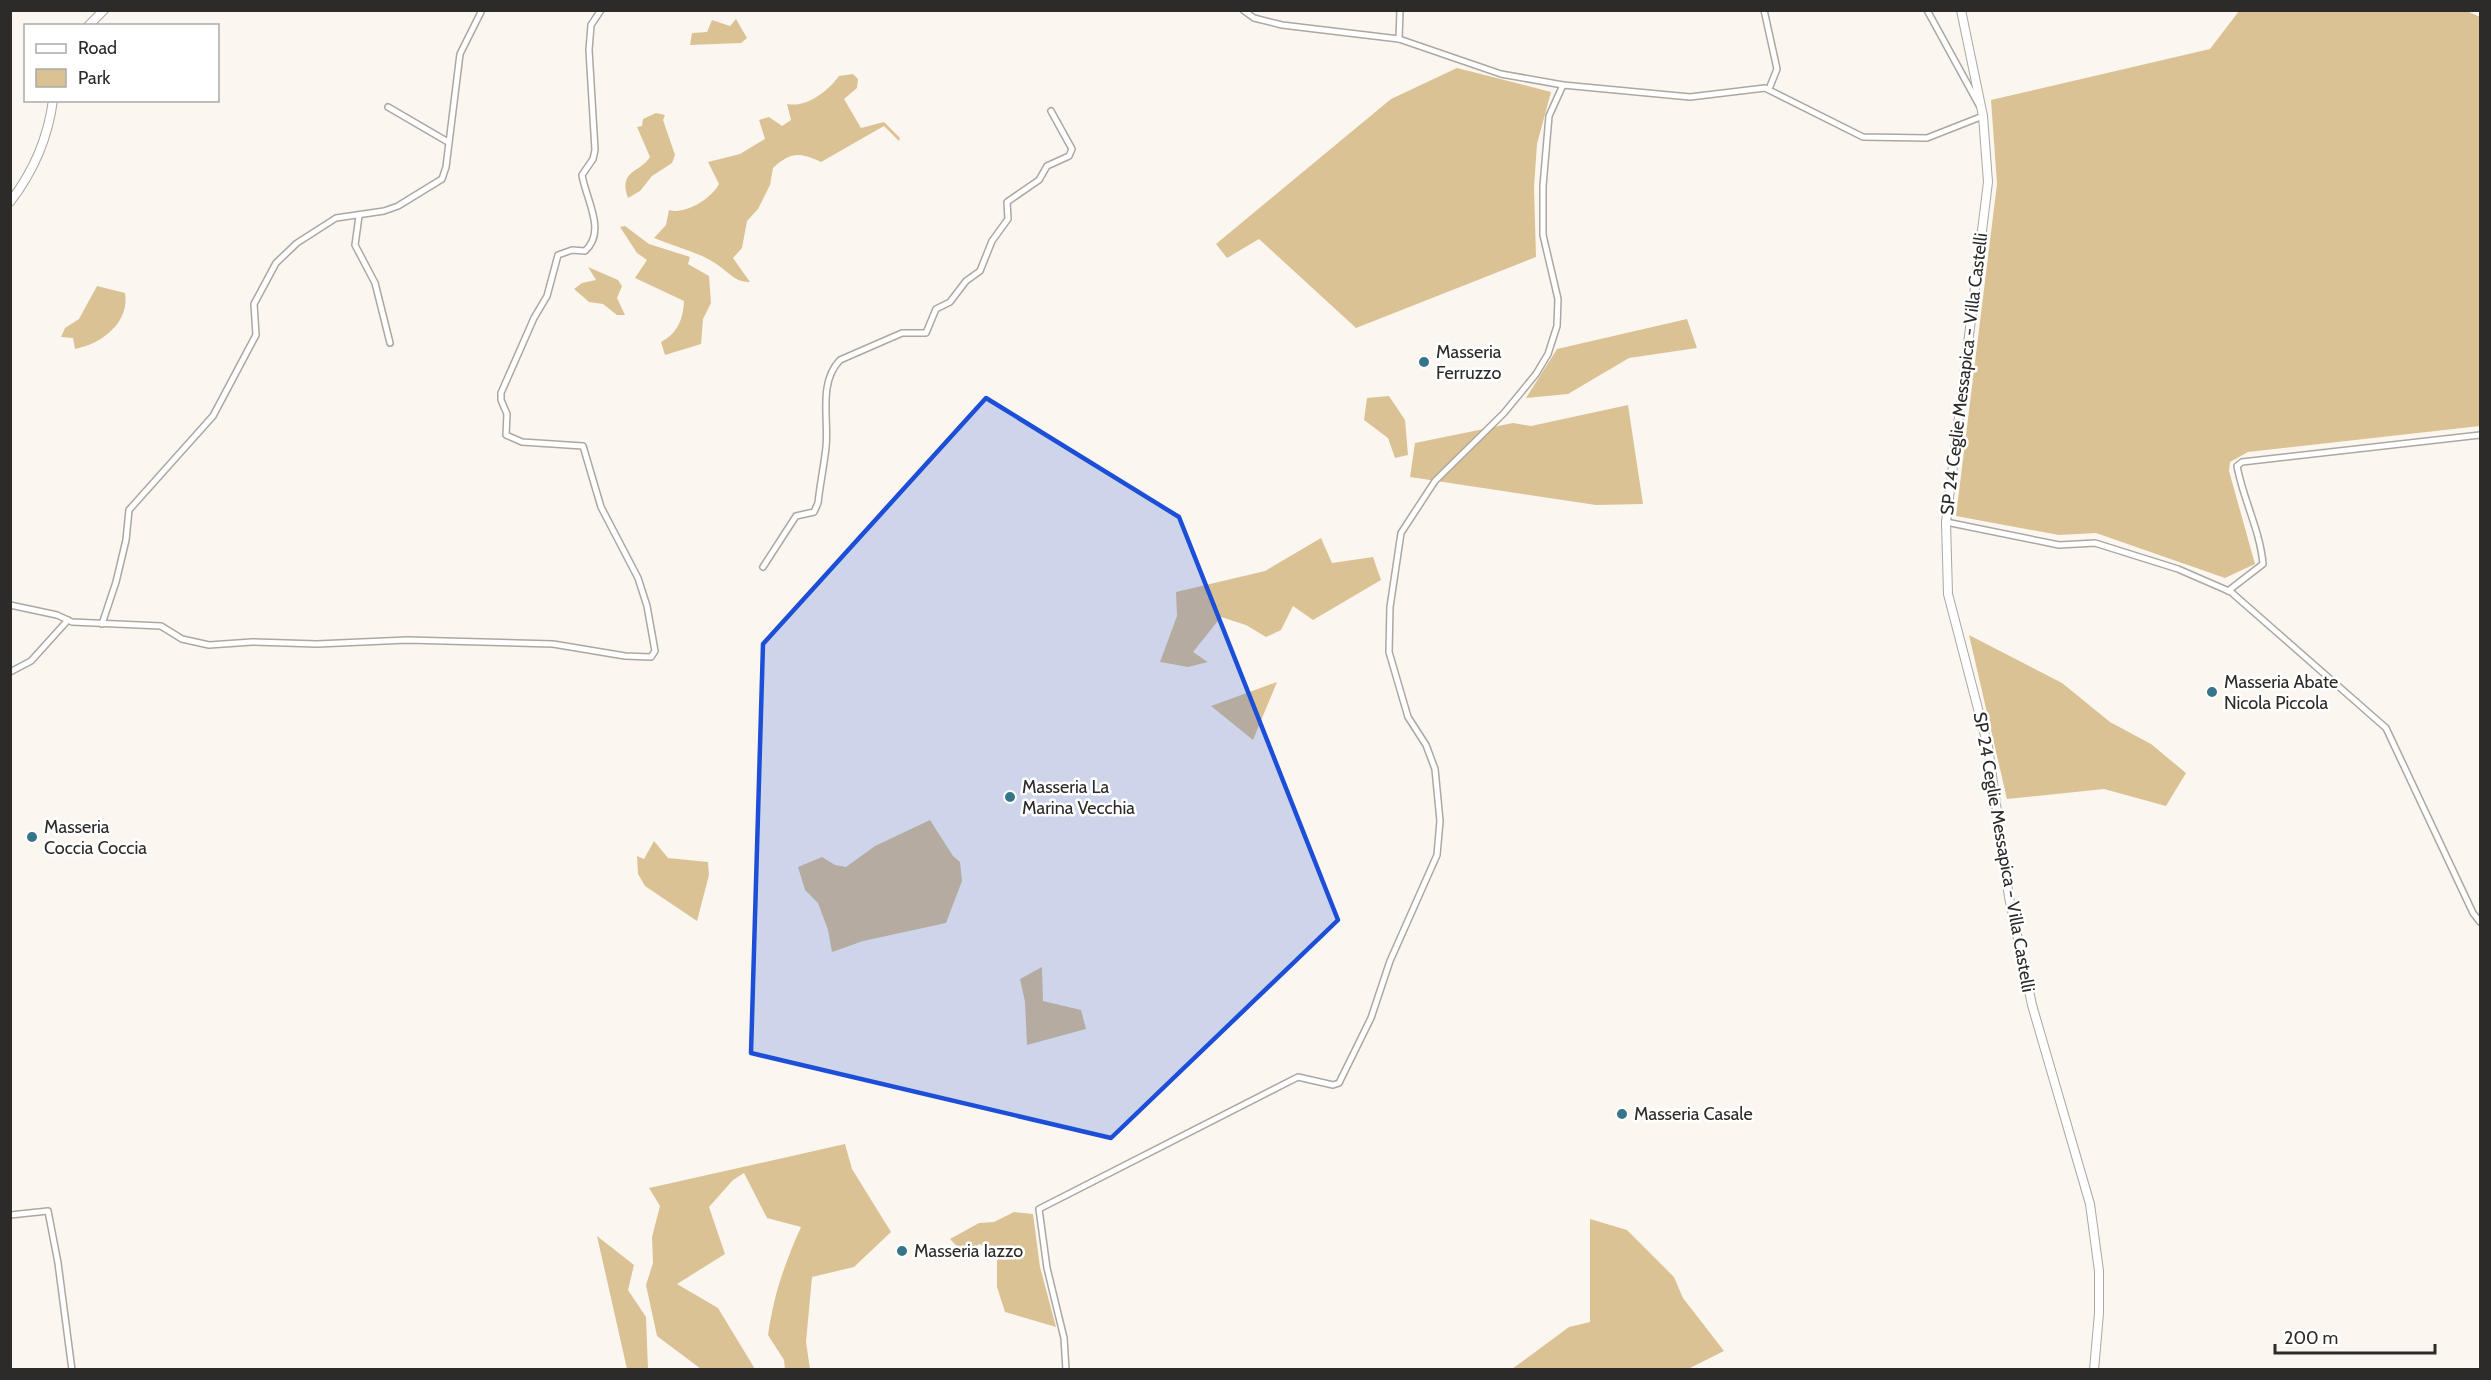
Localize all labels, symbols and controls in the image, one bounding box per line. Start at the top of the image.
legend [24,24,219,102]
text: Road [78,37,117,59]
text: Park [78,67,111,89]
street label: SP 24 Ceglie Messapica - Villa Castelli [1936,232,1992,516]
place label: Masseria Ferruzzo [1436,341,1502,384]
marker: Masseria Ferruzzo [1417,355,1431,369]
place label: Masseria Abate Nicola Piccola [2224,671,2338,714]
marker: Masseria Abate Nicola Piccola [2205,685,2219,699]
street label: SP 24 Ceglie Messapica - Villa Castelli [1968,710,2040,994]
place label: Masseria La Marina Vecchia [1022,776,1135,819]
marker: Masseria La Marina Vecchia [1003,790,1017,804]
place label: Masseria Coccia Coccia [44,816,147,859]
marker: Masseria Coccia Coccia [25,830,39,844]
place label: Masseria Casale [1634,1103,1753,1125]
marker: Masseria Casale [1615,1107,1629,1121]
place label: Masseria Iazzo [914,1240,1023,1262]
marker: Masseria Iazzo [895,1244,909,1258]
scale bar [2275,1317,2436,1355]
text: 200 m [2284,1327,2338,1349]

